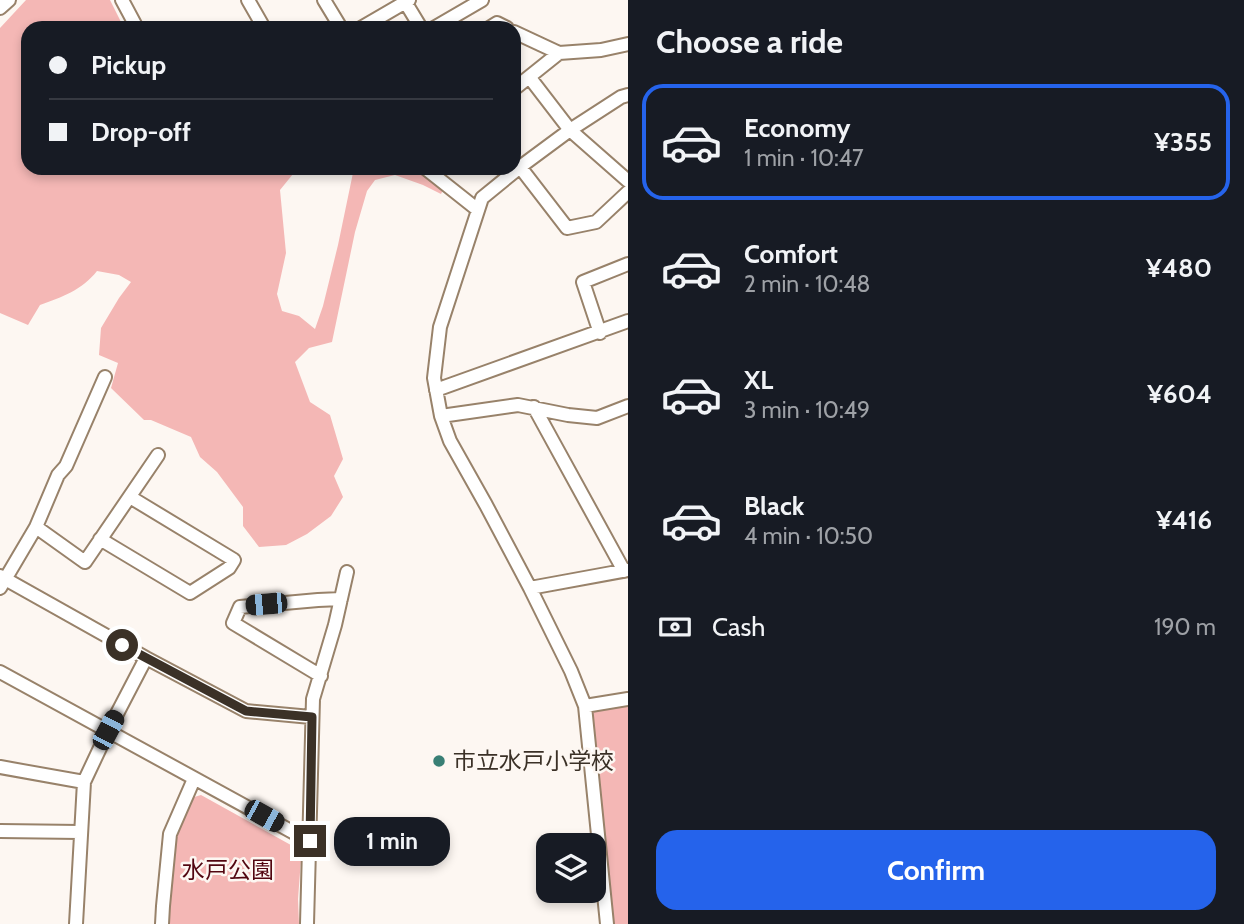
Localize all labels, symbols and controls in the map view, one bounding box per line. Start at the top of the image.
text: Choose a ride [656,22,843,61]
text: Pickup [91,49,166,81]
icon: car [660,111,723,174]
text: Economy [744,112,850,144]
text: Drop-off [91,116,191,148]
text: ¥355 [1154,126,1212,158]
text: 1 min · 10:47 [744,144,864,172]
icon: car [660,237,723,300]
text: Comfort [744,238,838,270]
text: ¥480 [1146,252,1212,284]
text: 2 min · 10:48 [744,270,871,298]
icon: car [660,363,723,426]
text: XL [744,364,773,396]
text: ¥604 [1147,378,1212,410]
text: 3 min · 10:49 [744,396,870,424]
icon: car [660,489,723,552]
text: Black [744,490,804,522]
text: ¥416 [1156,504,1212,536]
text: 4 min · 10:50 [744,522,873,550]
car [245,592,288,616]
icon: cash [656,608,694,646]
text: Cash [712,611,765,643]
text: 190 m [1154,613,1216,641]
route start [106,629,138,661]
car [89,707,128,753]
place label: 市立水戸小学校 [453,747,614,775]
marker: 市立水戸小学校 [431,753,447,769]
car [241,797,288,835]
callout: 1 min [334,816,450,866]
route end [294,825,326,857]
text: 1 min [366,827,418,855]
button: Confirm [656,830,1216,910]
map controls [536,833,606,903]
button: layers [536,833,606,903]
park label: 水戸公園 [182,856,274,884]

